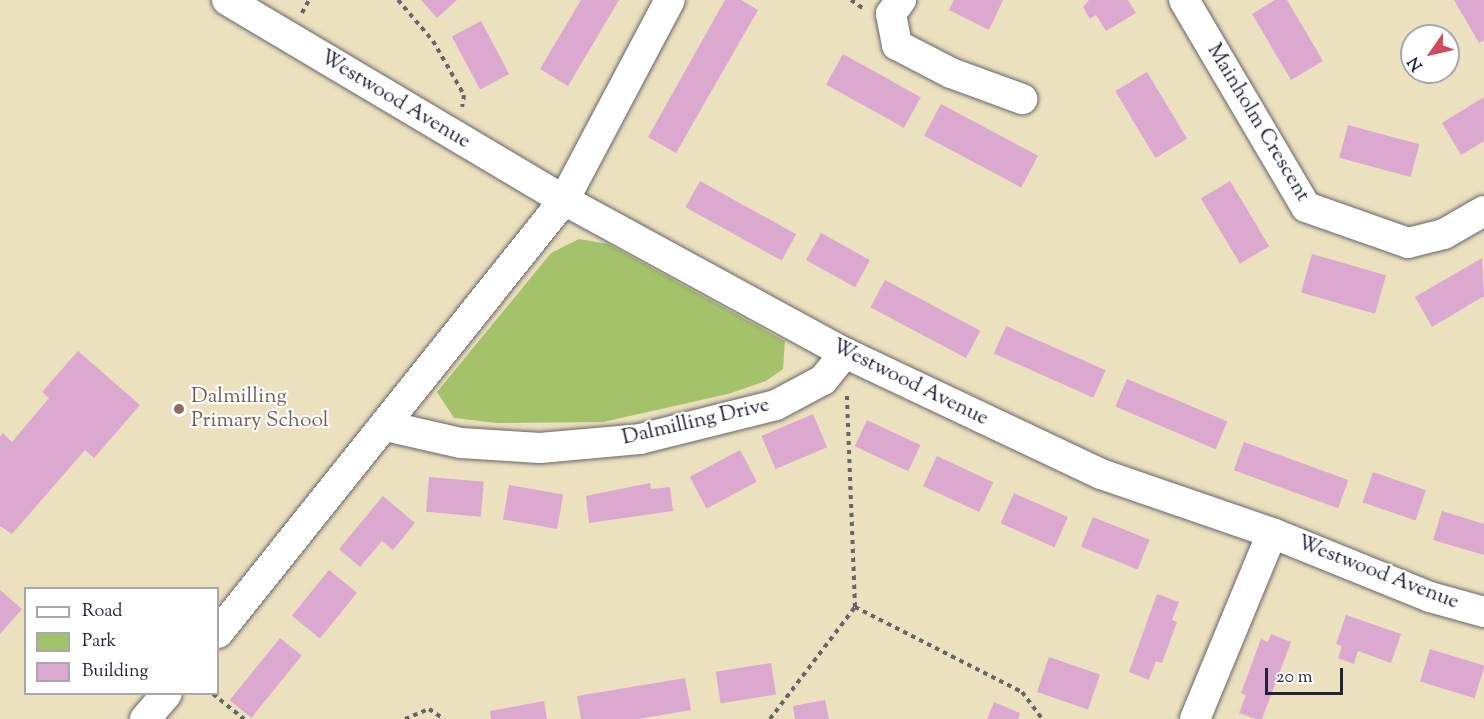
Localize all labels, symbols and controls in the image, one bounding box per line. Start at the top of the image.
north arrow [1400,24,1460,84]
street label: Mainholm Crescent [1201,39,1315,207]
street label: Westwood Avenue [315,45,475,155]
text: N [1403,51,1429,75]
street label: Westwood Avenue [828,334,992,432]
place label: Dalmilling Primary School [191,384,329,434]
street label: Dalmilling Drive [620,393,772,451]
marker: Dalmilling Primary School [172,402,186,416]
street label: Westwood Avenue [1294,531,1462,615]
legend [24,587,219,695]
text: Road [82,599,122,625]
text: Park [82,629,116,655]
scale bar [1268,656,1346,694]
text: Building [82,659,148,685]
text: 20 m [1276,665,1313,691]

